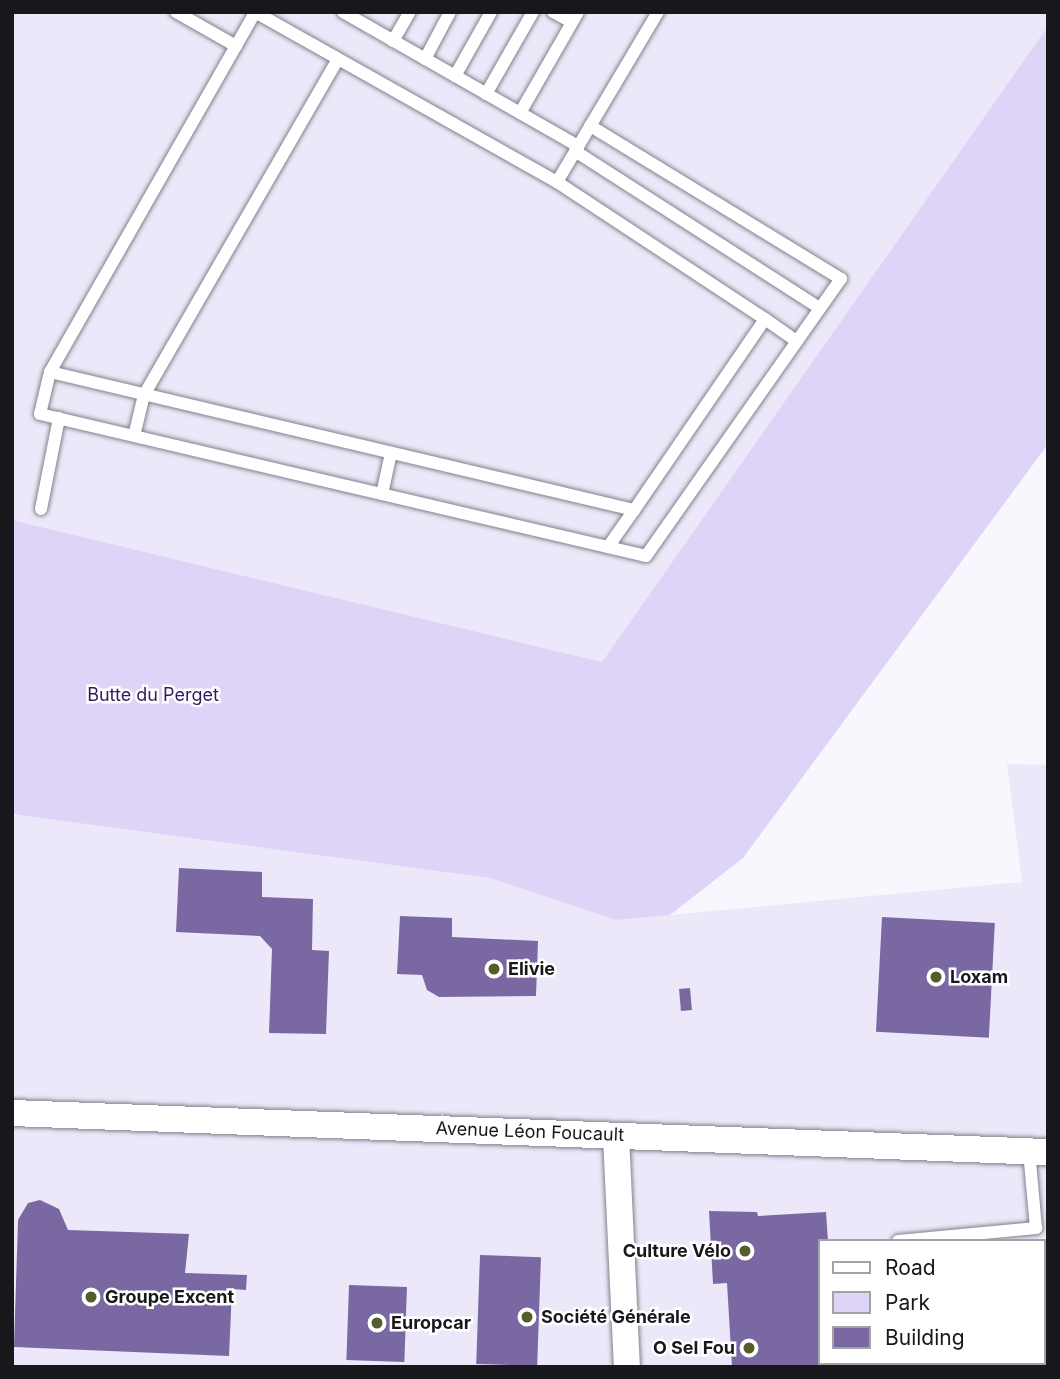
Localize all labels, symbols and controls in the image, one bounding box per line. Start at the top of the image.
park label: Butte du Perget [87,684,219,706]
place label: Elivie [508,958,555,980]
marker: Elivie [486,961,502,977]
place label: Loxam [950,966,1008,988]
marker: Loxam [928,969,944,985]
street label: Avenue Léon Foucault [435,1118,625,1146]
legend [818,1239,1046,1365]
place label: Culture Vélo [623,1240,731,1262]
marker: Culture Vélo [737,1243,753,1259]
text: Road [885,1255,936,1280]
place label: Groupe Excent [105,1286,234,1308]
marker: Groupe Excent [83,1289,99,1305]
text: Park [885,1290,930,1315]
place label: Société Générale [541,1306,691,1328]
marker: Société Générale [519,1309,535,1325]
place label: Europcar [391,1312,471,1334]
marker: Europcar [369,1315,385,1331]
text: Building [885,1325,965,1350]
place label: O Sel Fou [653,1337,735,1359]
marker: O Sel Fou [741,1340,757,1356]

